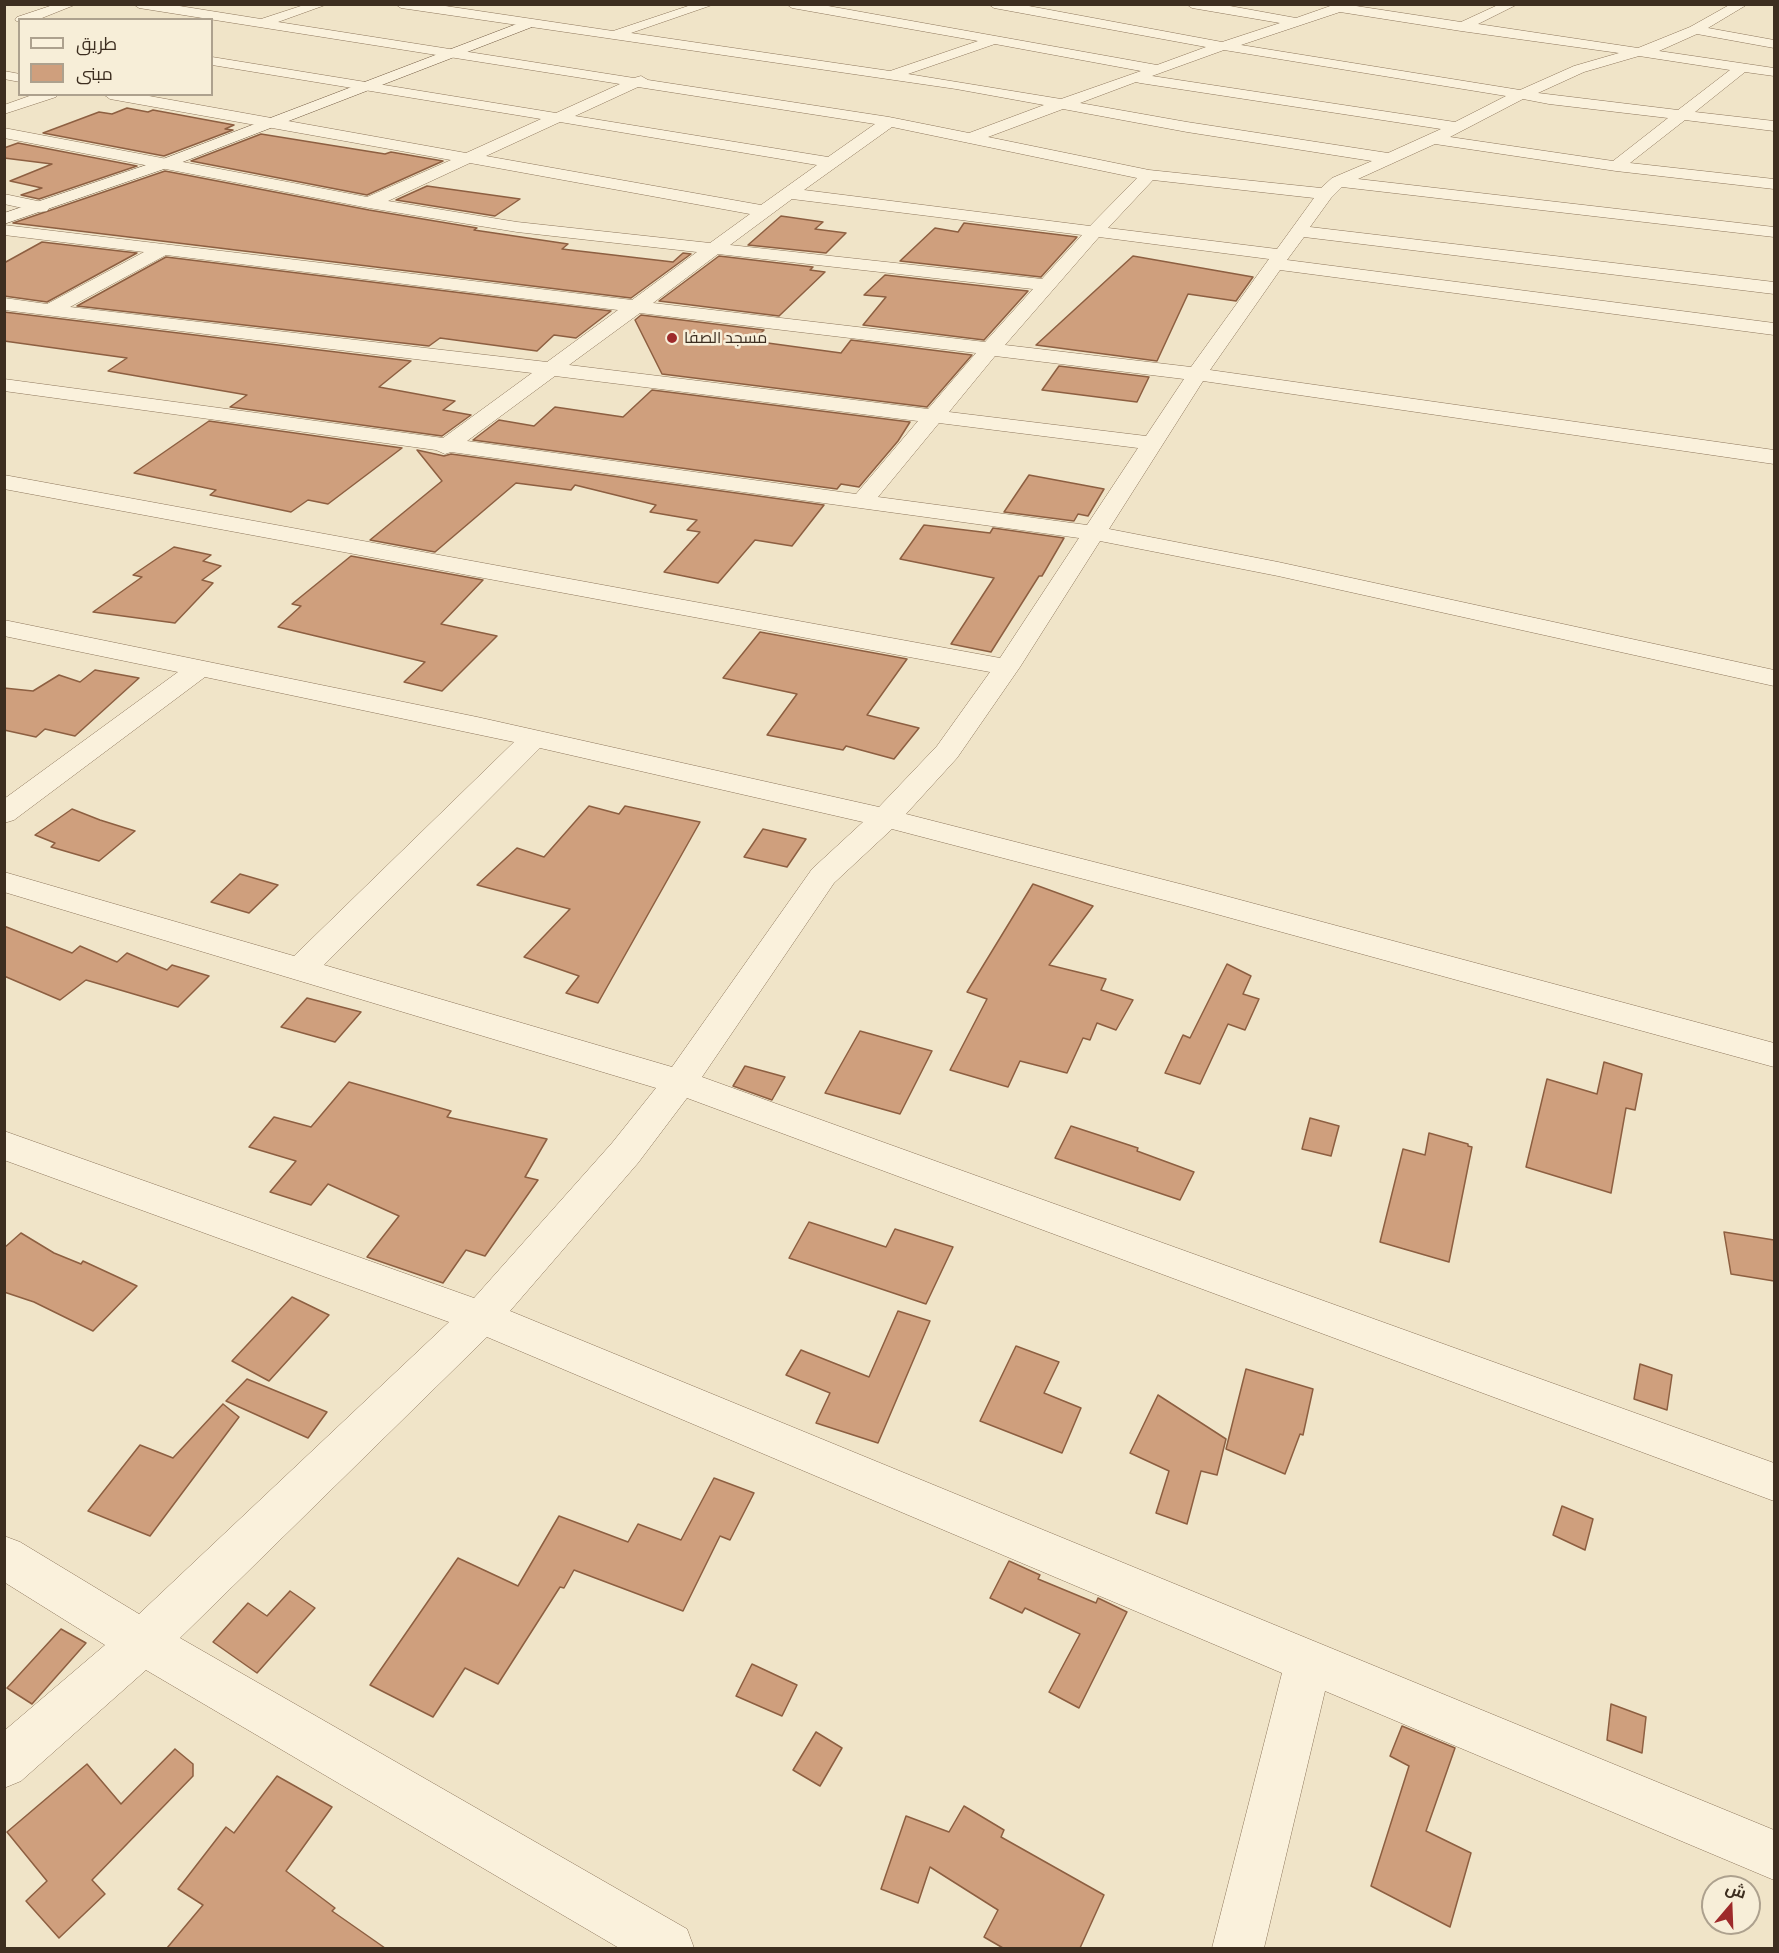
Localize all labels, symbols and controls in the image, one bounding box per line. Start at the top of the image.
legend [18,18,213,96]
text: طريق [76,32,117,55]
text: مبنى [76,62,113,85]
place label: مسجد الصفا [684,328,767,348]
marker: مسجد الصفا [665,331,679,345]
north arrow [1701,1875,1761,1935]
text: ش [1723,1877,1749,1903]

